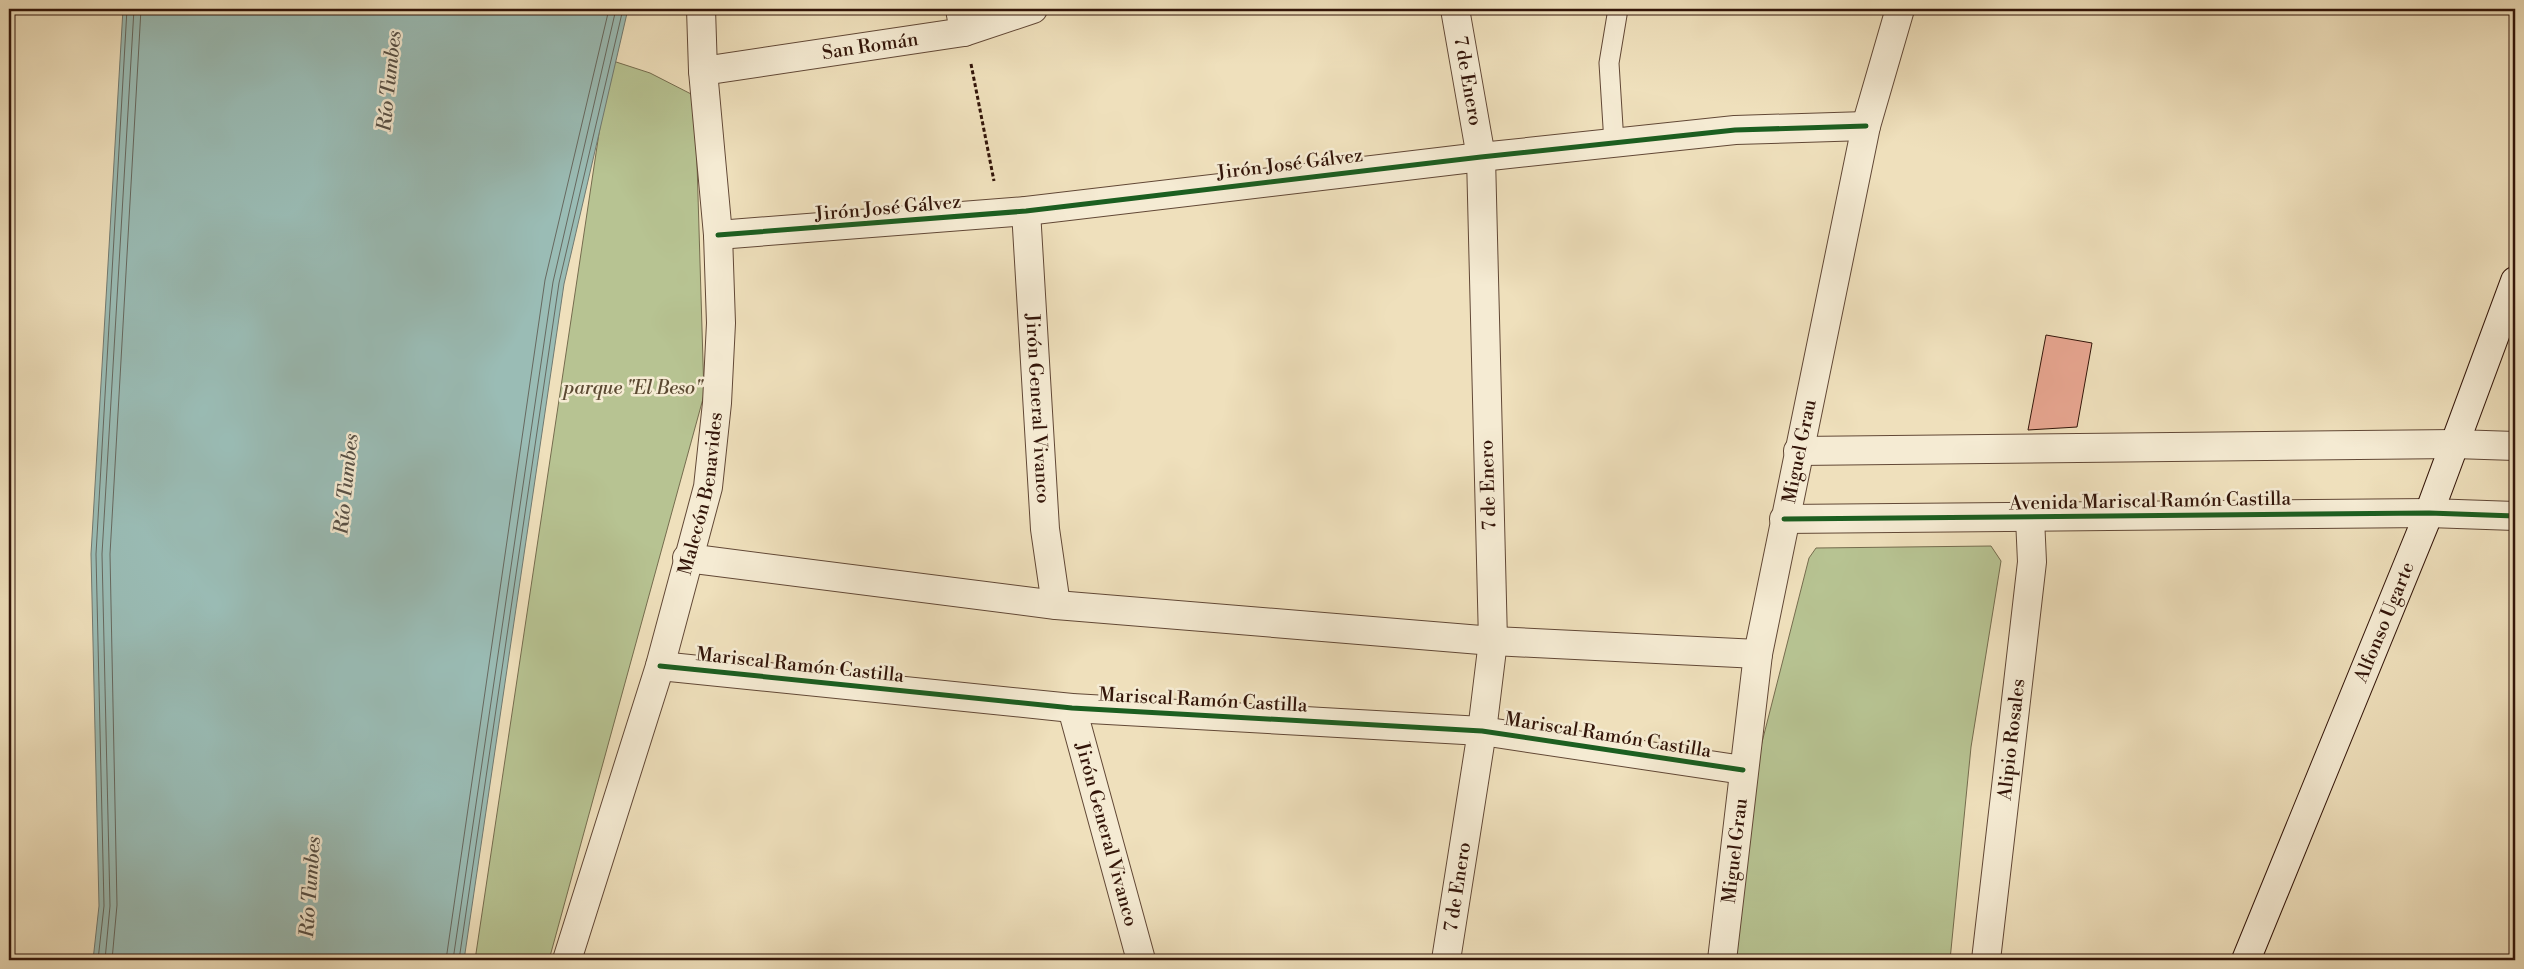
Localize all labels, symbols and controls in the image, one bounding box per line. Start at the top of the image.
street label: San Román [820,27,920,65]
water label: Río Tumbes [372,29,408,134]
street label: 7 de Enero [1448,34,1488,128]
street label: Jirón José Gálvez [1215,143,1364,185]
street label: Jirón José Gálvez [813,190,962,226]
street label: Jirón General Vivanco [1020,312,1055,504]
park label: parque "El Beso" [560,376,704,400]
street label: Miguel Grau [1777,397,1822,505]
street label: Malecón Benavides [673,411,728,577]
water label: Río Tumbes [329,432,365,537]
street label: 7 de Enero [1474,439,1502,531]
street label: Avenida Mariscal Ramón Castilla [2008,487,2292,515]
street label: Alfonso Ugarte [2349,558,2420,687]
street label: Mariscal Ramón Castilla [695,642,906,688]
street label: Alipio Rosales [1992,677,2030,802]
street label: Mariscal Ramón Castilla [1098,683,1308,717]
street label: Mariscal Ramón Castilla [1503,707,1714,763]
street label: Jirón General Vivanco [1070,738,1143,929]
street label: Miguel Grau [1717,797,1753,905]
water label: Río Tumbes [295,835,327,939]
street label: 7 de Enero [1439,840,1476,934]

